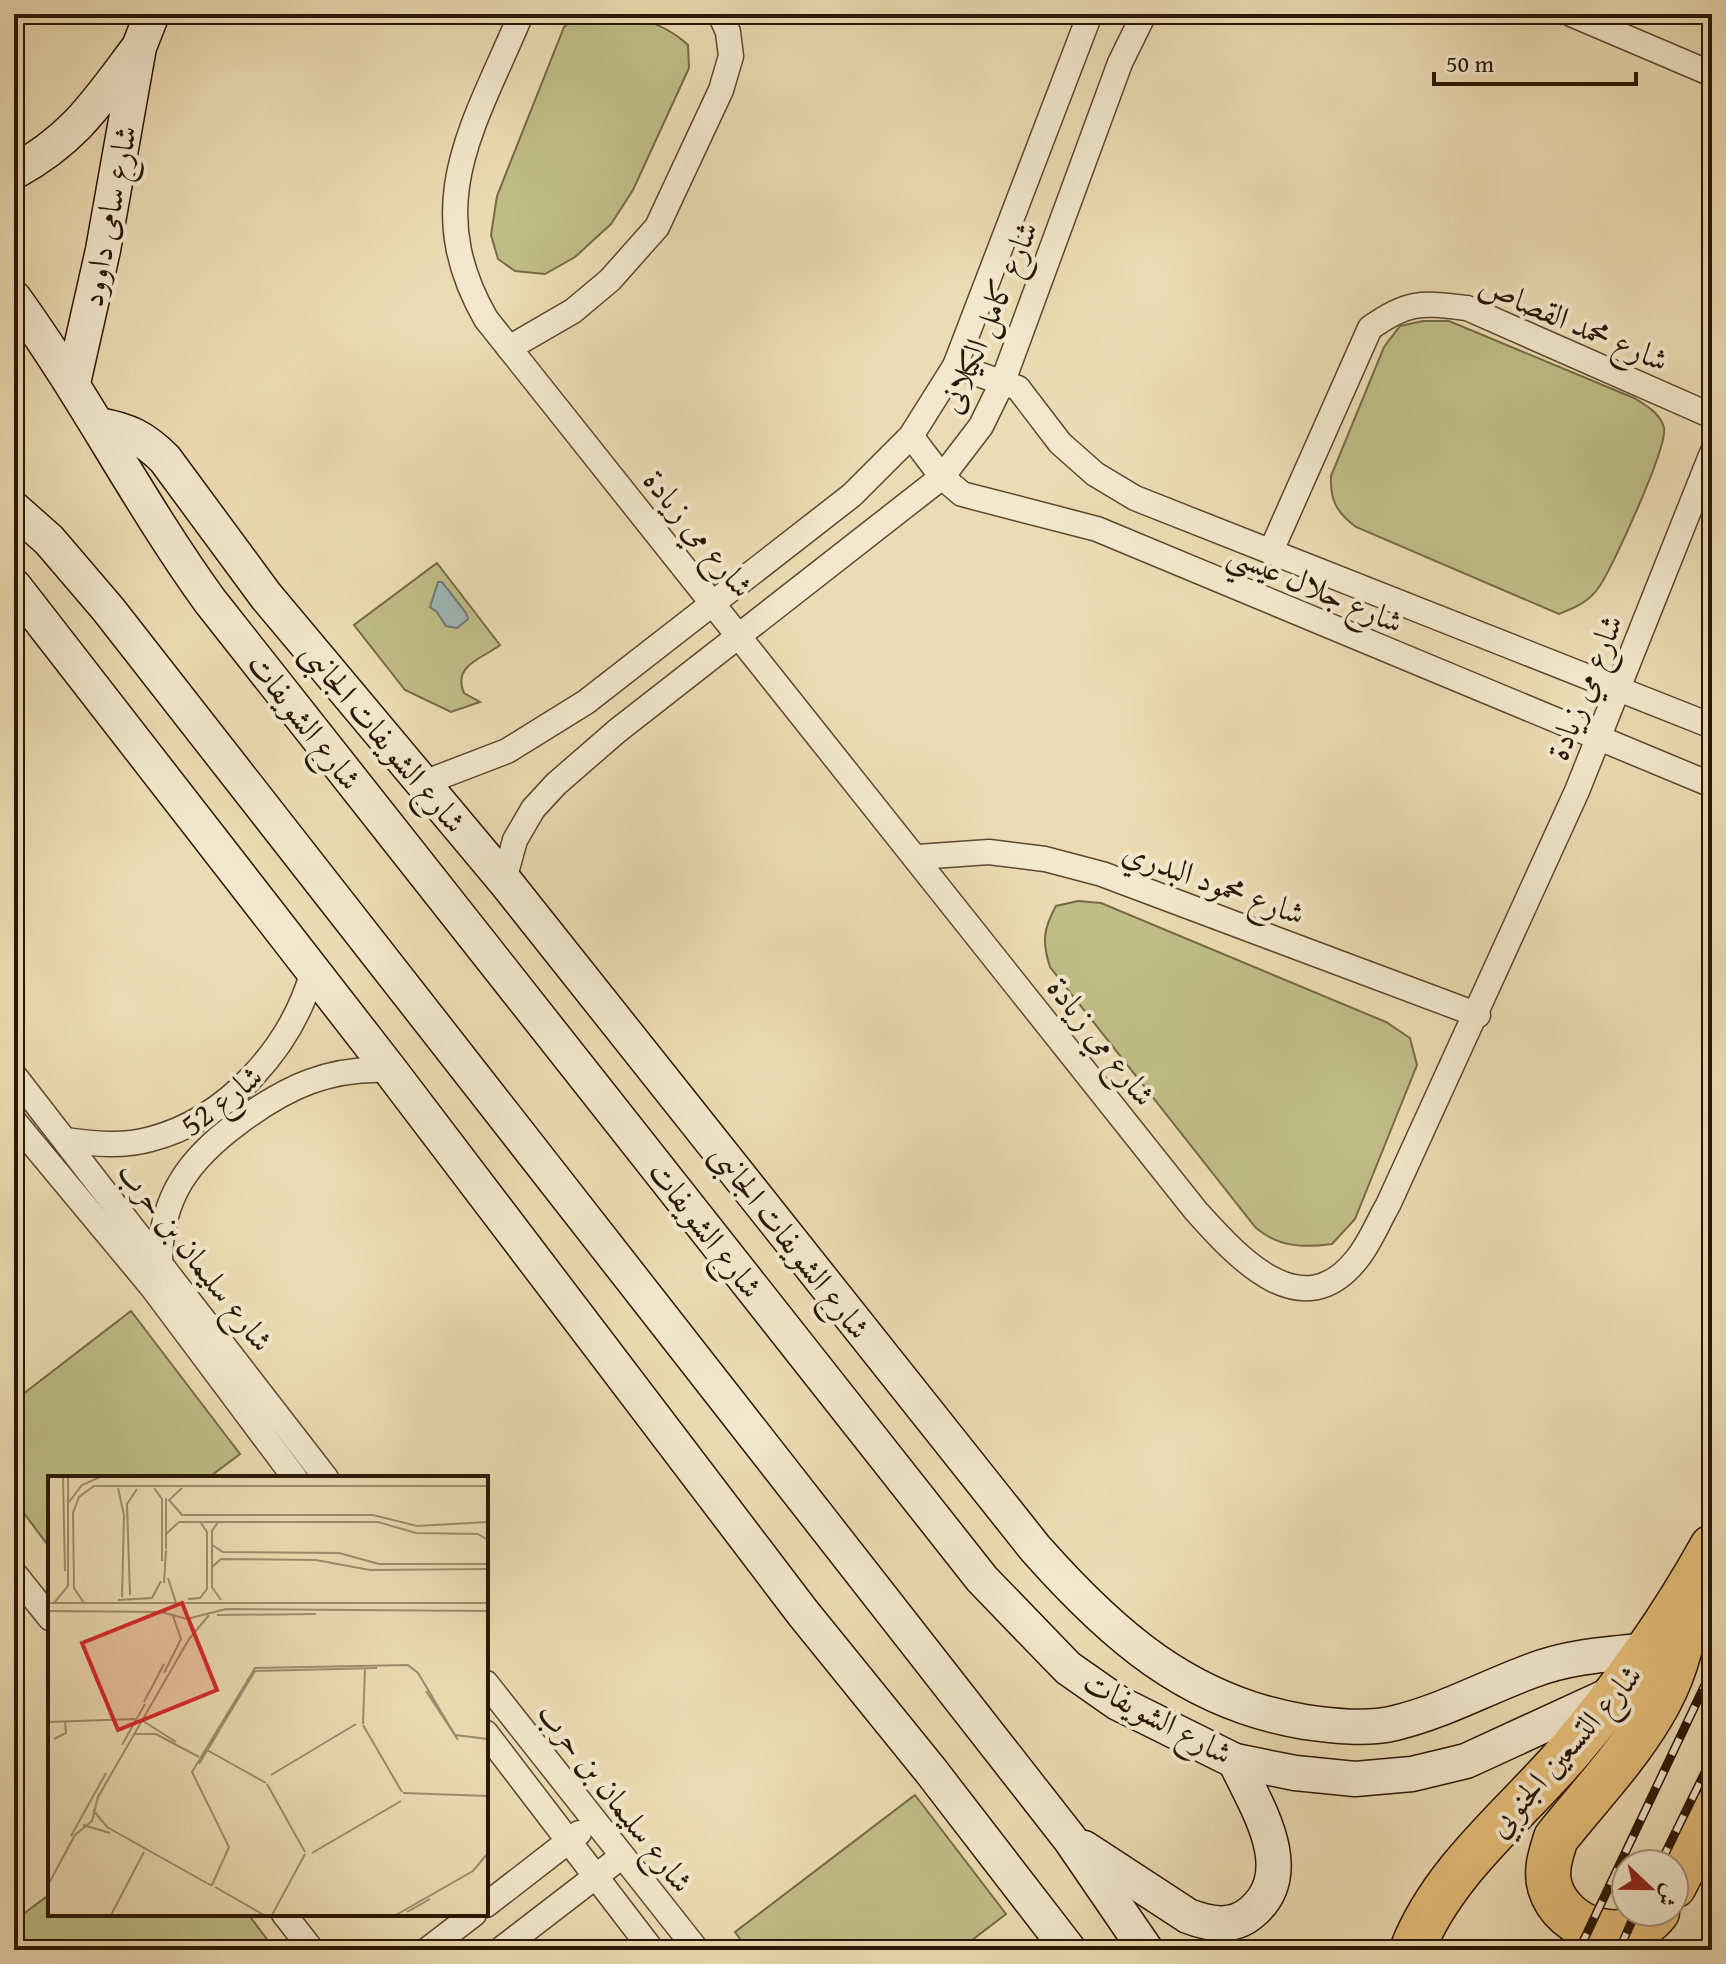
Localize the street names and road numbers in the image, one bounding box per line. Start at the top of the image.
street label: شارع سامى داوود [67,121,153,312]
street label: شارع كامل الكيلانى [926,214,1053,422]
street label: شارع محمد القصاص [1470,261,1676,387]
street label: شارع مي زيادة [629,459,766,610]
street label: شارع جلال عيسي [1218,529,1411,651]
street label: شارع مي زيادة [1533,607,1638,768]
street label: شارع الشويفات الجانبى [287,631,478,846]
street label: شارع الشويفات [233,642,374,802]
street label: شارع محمود البدري [1115,827,1312,941]
street label: شارع مي زيادة [1033,966,1168,1118]
street label: شارع 52 [170,1053,275,1150]
street label: شارع الشويفات الجانبى [696,1133,883,1351]
street label: شارع سليمان بن حرب [103,1150,286,1364]
street label: شارع الشويفات [634,1150,775,1310]
street label: شارع التسعين الجنوبي [1475,1653,1656,1850]
street label: شارع الشويفات [1073,1658,1241,1780]
street label: شارع سليمان بن حرب [523,1691,706,1905]

